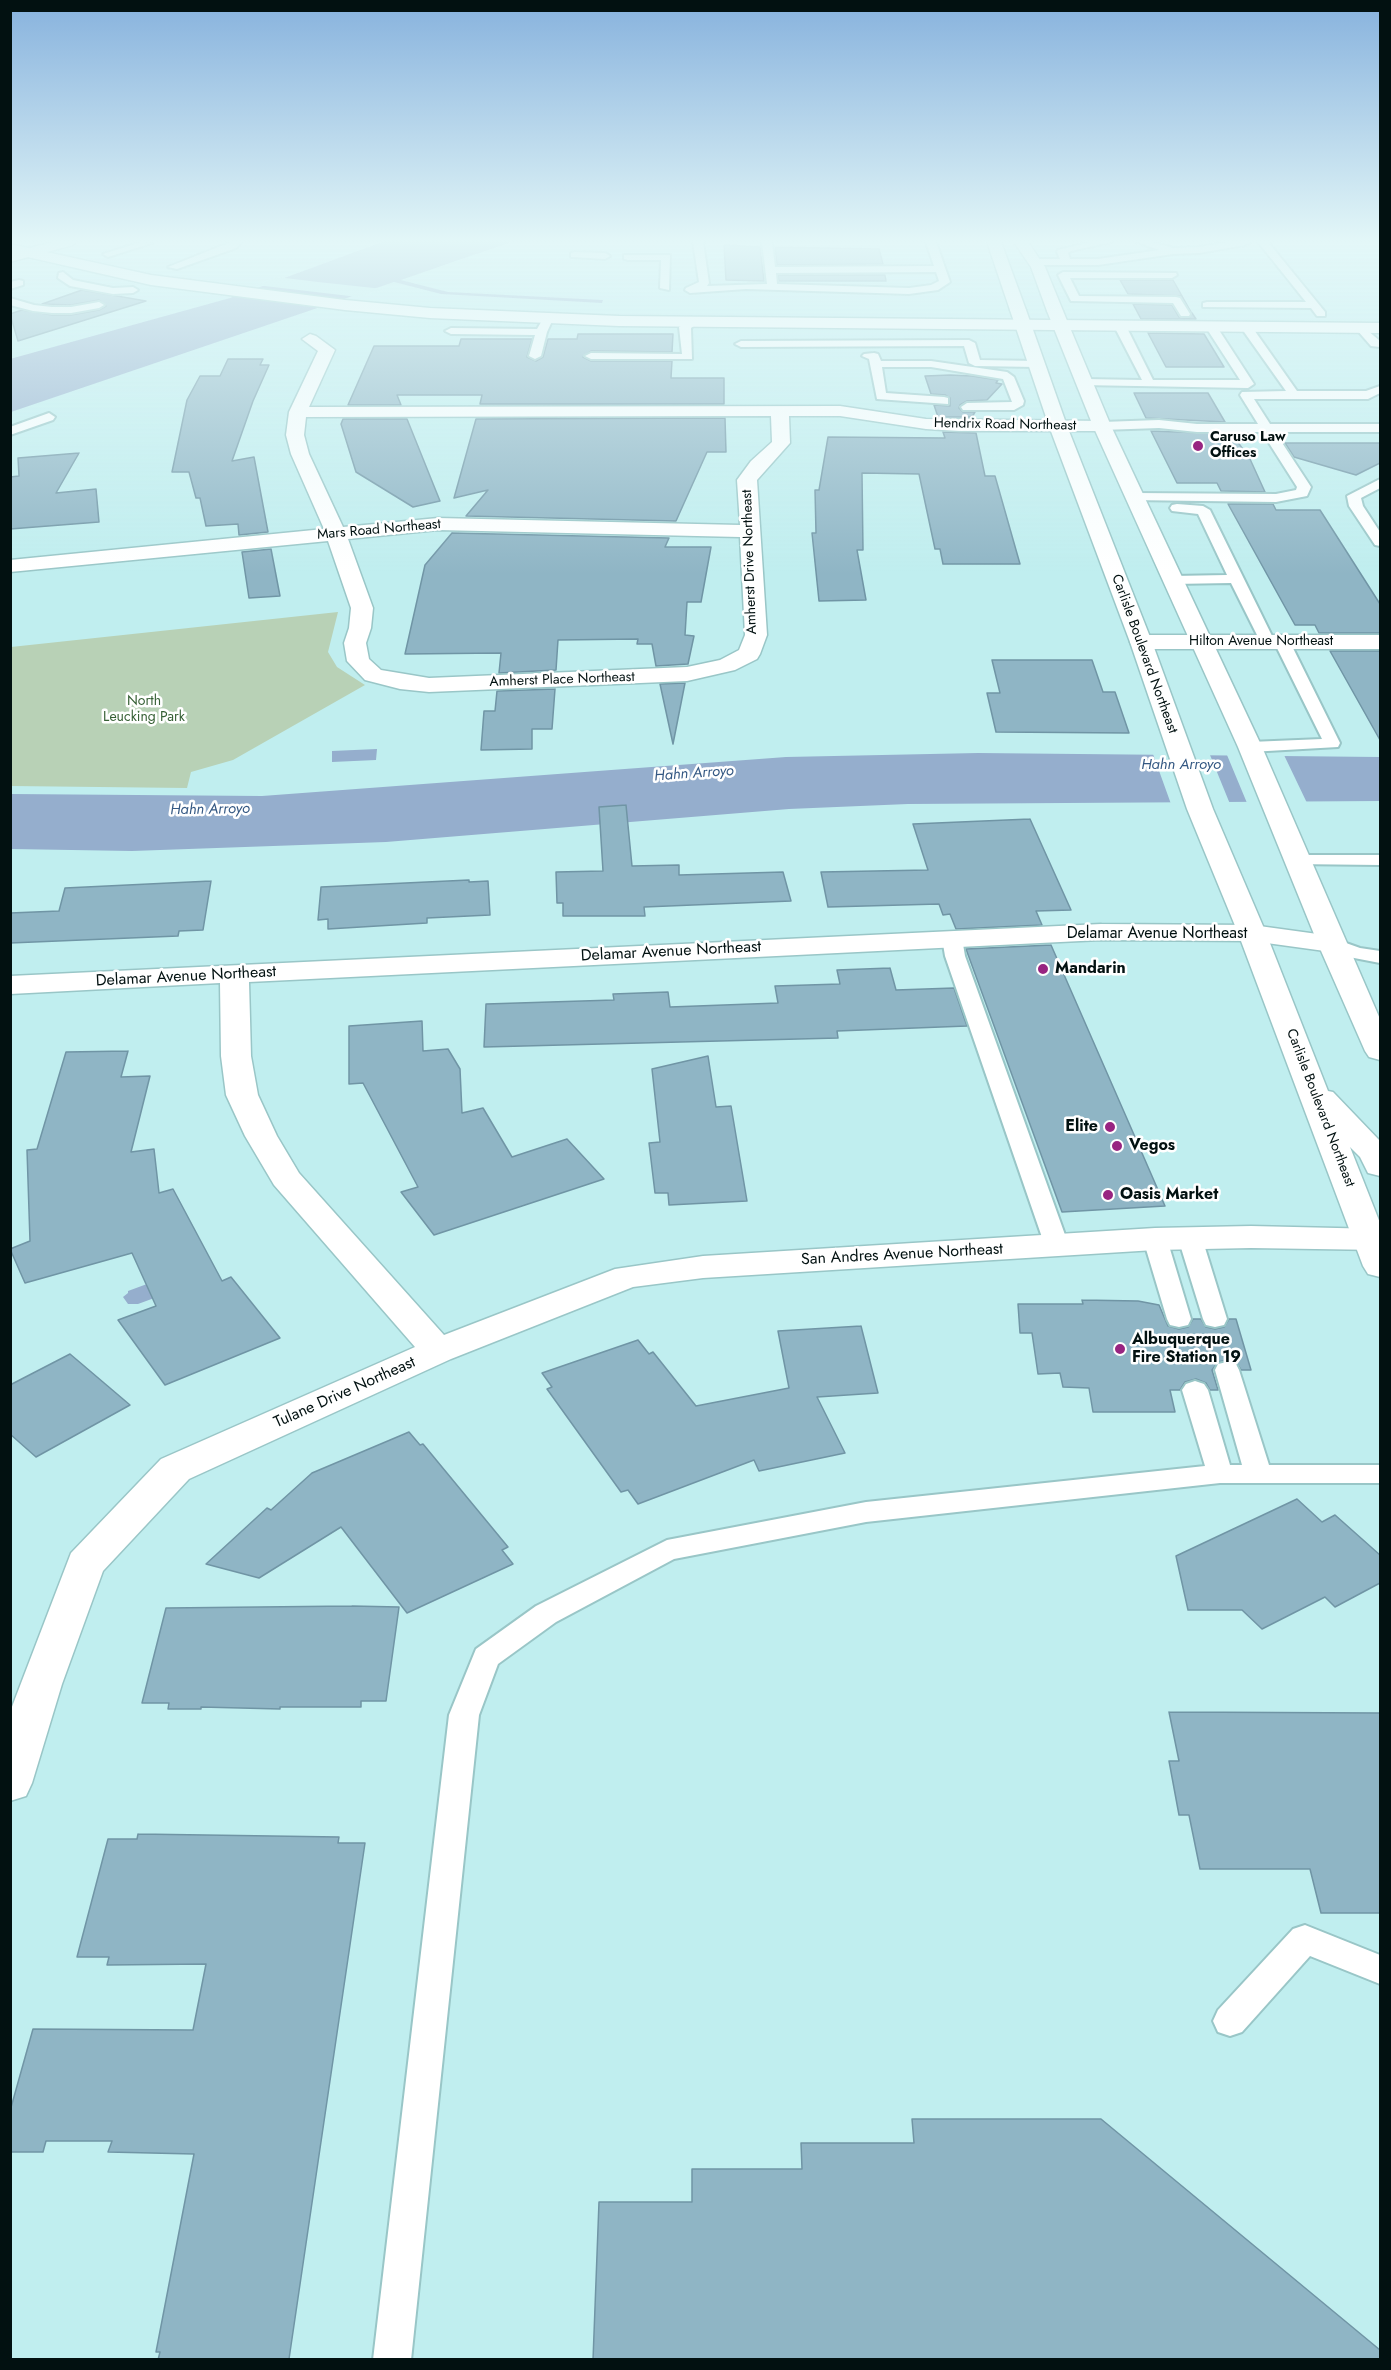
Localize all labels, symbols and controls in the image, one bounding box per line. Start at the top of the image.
street label: Hendrix Road Northeast [934,415,1076,435]
place label: Caruso Law Offices [1210,430,1286,462]
marker: Caruso Law Offices [1191,439,1205,453]
street label: Amherst Drive Northeast [739,489,761,635]
street label: Mars Road Northeast [316,516,442,544]
street label: Carlisle Boulevard Northeast [1107,572,1181,736]
street label: Hilton Avenue Northeast [1189,634,1333,650]
street label: Amherst Place Northeast [489,669,635,691]
park label: North Leucking Park [103,694,185,726]
water label: Hahn Arroyo [1141,756,1221,774]
water label: Hahn Arroyo [654,762,734,786]
water label: Hahn Arroyo [170,800,250,820]
street label: Delamar Avenue Northeast [1067,924,1247,944]
street label: Delamar Avenue Northeast [580,938,762,966]
place label: Mandarin [1055,959,1126,979]
marker: Mandarin [1036,962,1050,976]
street label: Delamar Avenue Northeast [95,963,277,991]
street label: Carlisle Boulevard Northeast [1282,1027,1358,1189]
place label: Elite [1065,1117,1098,1137]
marker: Elite [1103,1120,1117,1134]
place label: Vegos [1129,1136,1175,1156]
marker: Vegos [1110,1139,1124,1153]
place label: Oasis Market [1120,1185,1218,1205]
marker: Oasis Market [1101,1188,1115,1202]
street label: San Andres Avenue Northeast [801,1240,1003,1270]
place label: Albuquerque Fire Station 19 [1132,1330,1241,1368]
marker: Albuquerque Fire Station 19 [1113,1342,1127,1356]
street label: Tulane Drive Northeast [271,1353,419,1433]

